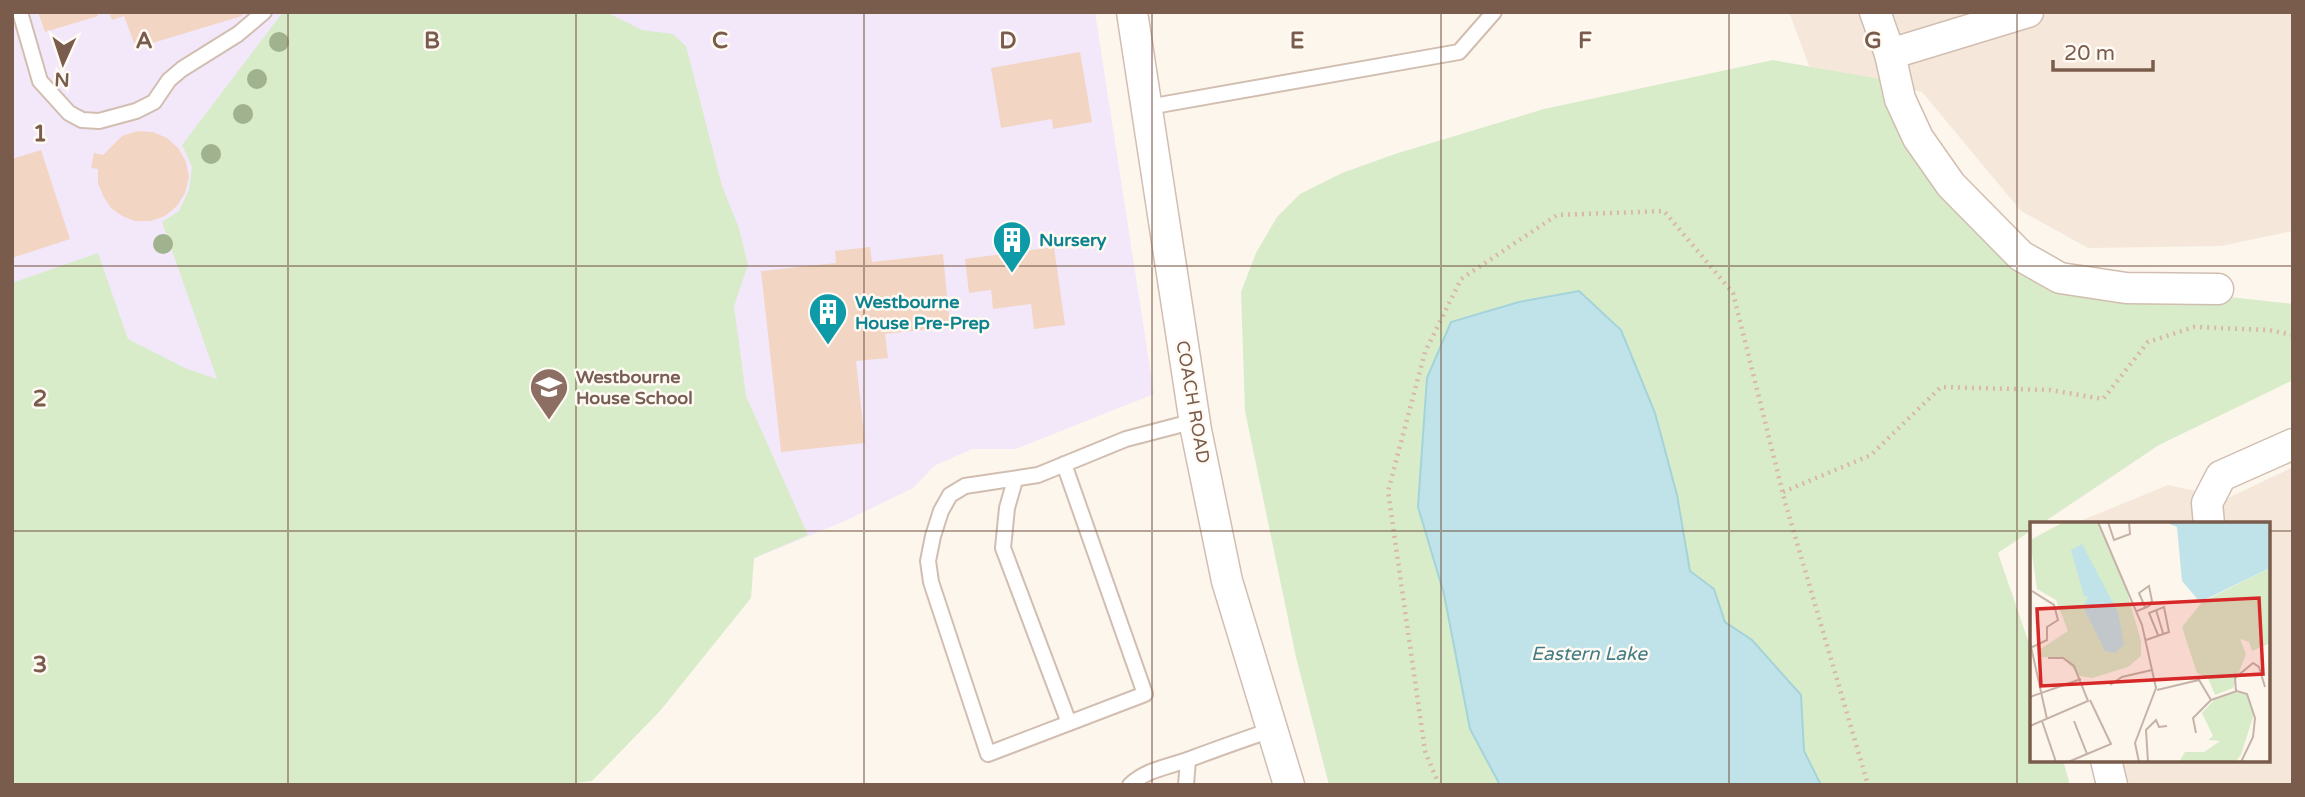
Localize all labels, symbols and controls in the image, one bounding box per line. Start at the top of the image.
text: A [135,27,153,55]
text: B [424,27,440,55]
text: C [712,27,728,55]
text: D [999,27,1017,55]
text: E [1290,27,1304,55]
text: F [1578,27,1592,55]
text: G [1864,27,1882,55]
north arrow [28,28,98,98]
scale bar [2053,28,2153,72]
text: 20 m [2064,41,2115,66]
text: N [54,68,70,90]
text: 1 [33,120,47,148]
building icon: Nursery [991,219,1033,274]
place label: Nursery [1039,229,1107,251]
building icon: Westbourne House Pre-Prep [807,291,849,346]
place label: Westbourne House Pre-Prep [855,291,990,334]
street label: COACH ROAD [1171,339,1215,465]
school or university icon: Westbourne House School [528,366,570,421]
place label: Westbourne House School [576,366,693,409]
text: 2 [33,385,47,413]
inset map [2030,522,2270,762]
water label: Eastern Lake [1531,643,1648,665]
text: 3 [33,651,47,679]

